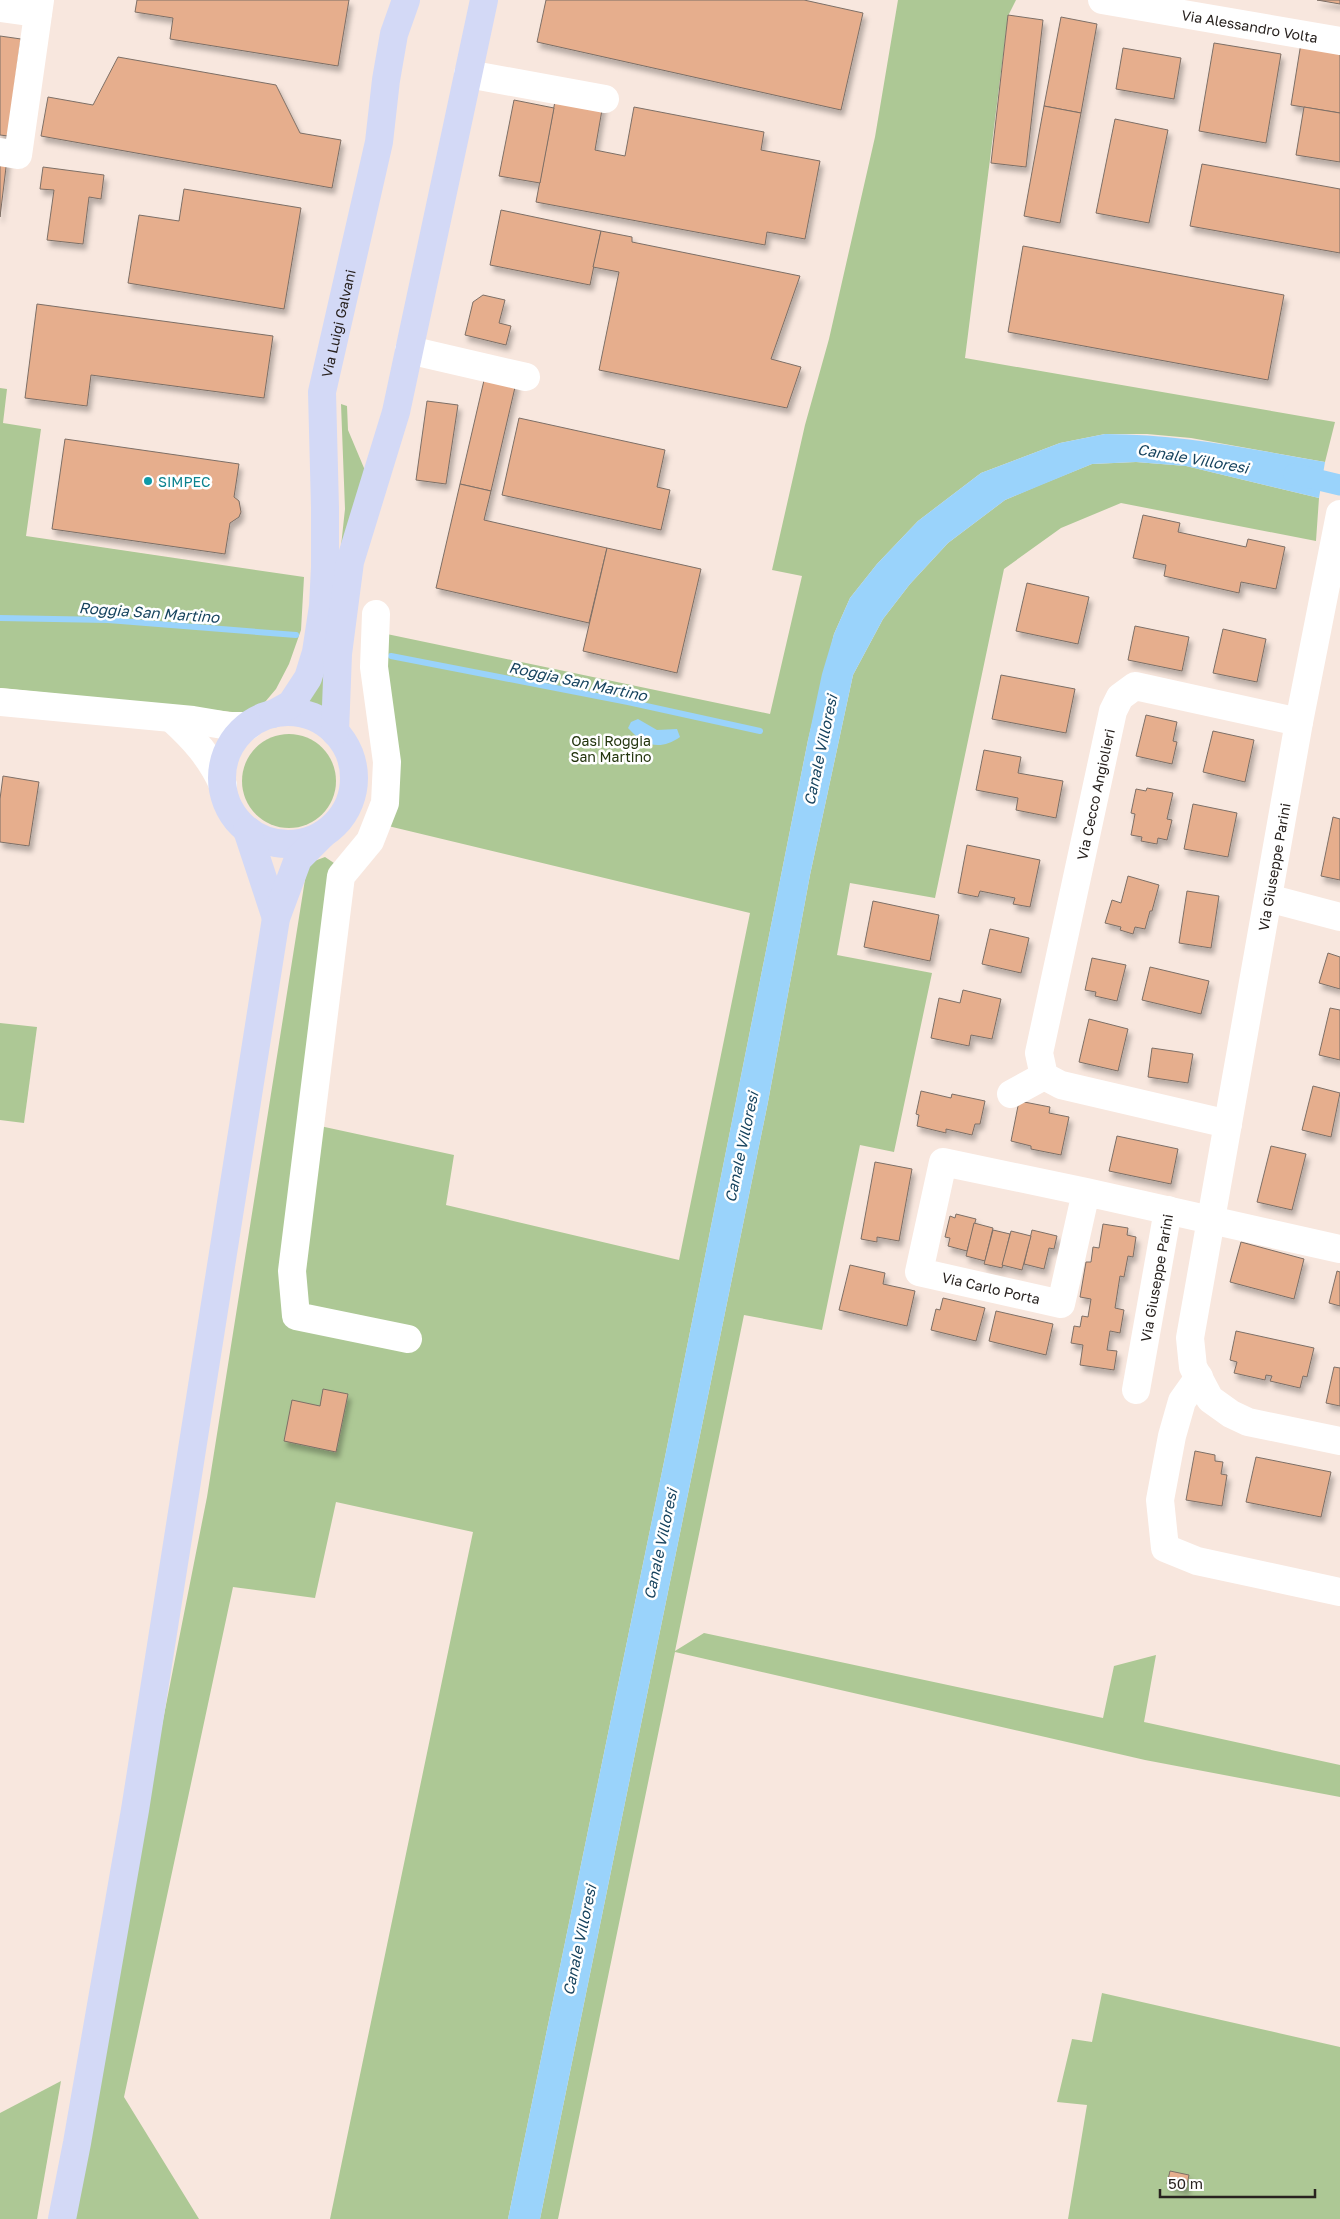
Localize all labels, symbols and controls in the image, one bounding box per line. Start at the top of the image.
street label: Via Alessandro Volta [1180,5,1319,46]
street label: Via Luigi Galvani [317,268,358,379]
water label: Canale Villoresi [1136,439,1252,477]
place label: SIMPEC [158,473,211,490]
marker: SIMPEC [142,475,154,487]
water label: Roggia San Martino [78,598,221,627]
water label: Roggia San Martino [507,658,650,706]
water label: Canale Villoresi [800,691,841,807]
street label: Via Cecco Angiolieri [1073,727,1117,861]
park label: Oasi Roggia San Martino [570,732,652,765]
street label: Via Giuseppe Parini [1254,802,1294,932]
water label: Canale Villoresi [721,1088,762,1204]
street label: Via Giuseppe Parini [1136,1212,1176,1343]
street label: Via Carlo Porta [940,1268,1042,1308]
water label: Canale Villoresi [640,1485,681,1601]
water label: Canale Villoresi [559,1881,600,1997]
scale bar [1160,2166,1315,2198]
text: 50 m [1168,2174,1203,2192]

